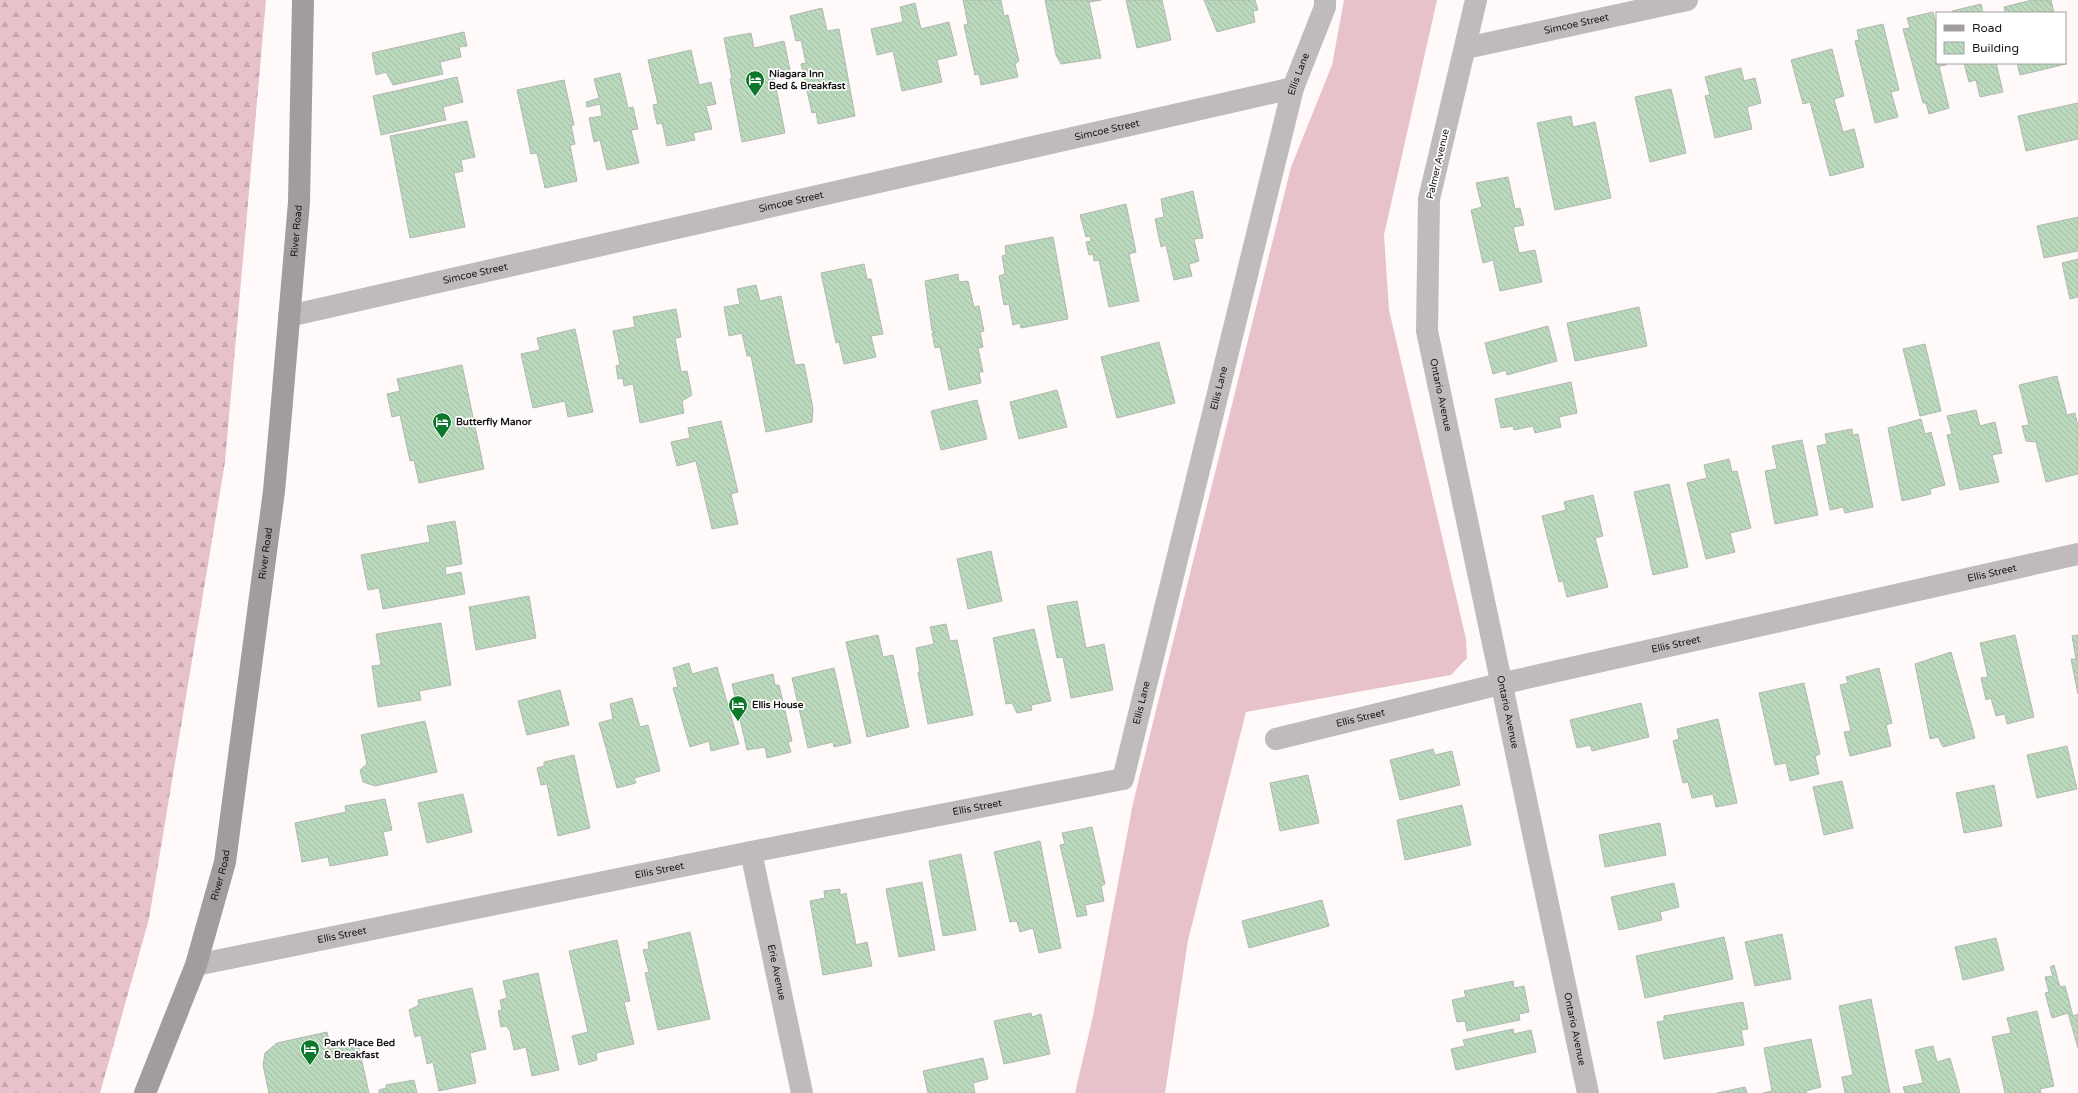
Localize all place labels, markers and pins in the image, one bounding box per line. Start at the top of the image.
place label: Niagara Inn Bed & Breakfast [769,68,846,92]
hotel icon: Niagara Inn Bed & Breakfast [744,69,766,97]
hotel icon: Butterfly Manor [431,411,453,439]
place label: Butterfly Manor [456,416,532,428]
hotel icon: Ellis House [727,694,749,722]
place label: Ellis House [752,699,804,711]
place label: Park Place Bed & Breakfast [324,1037,395,1061]
hotel icon: Park Place Bed & Breakfast [299,1038,321,1066]

